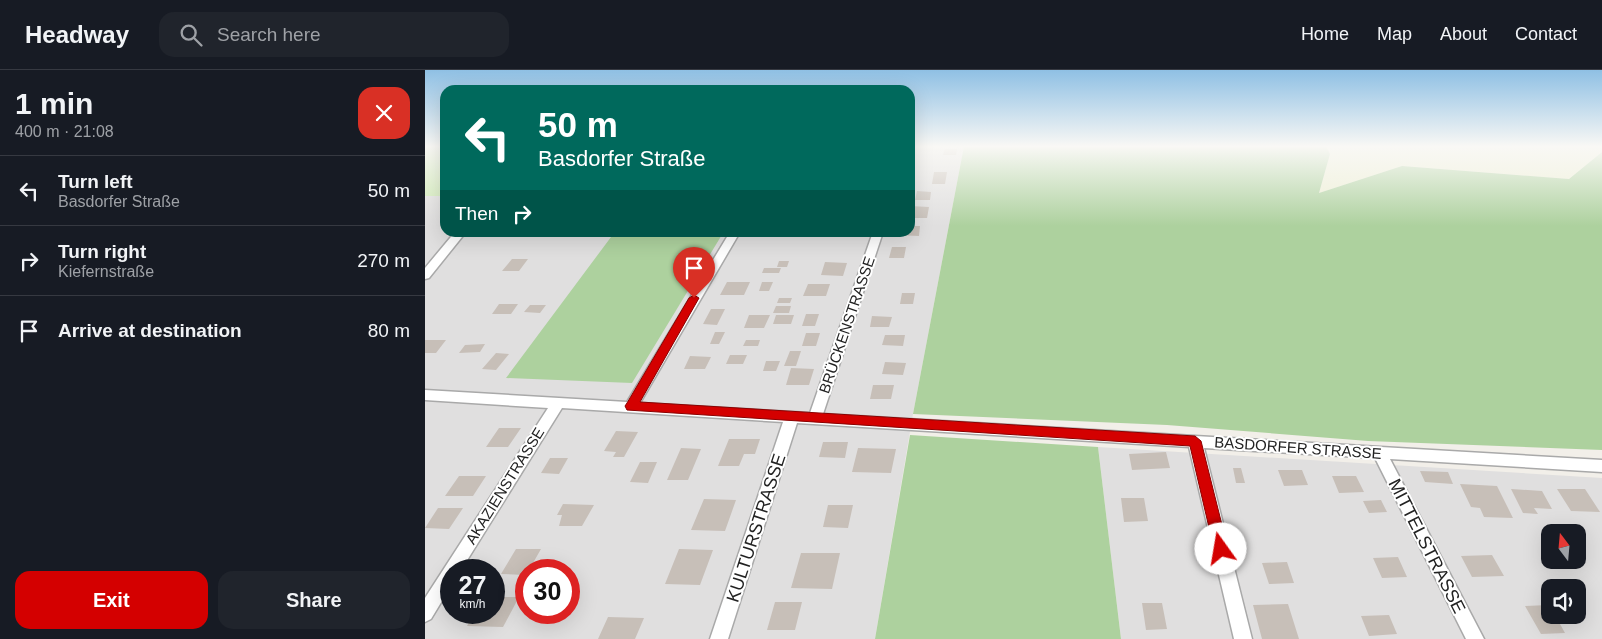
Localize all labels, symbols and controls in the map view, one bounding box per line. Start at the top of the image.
search box [159,12,509,57]
text: Headway [25,21,129,48]
icon: search [177,21,205,49]
text: Search here [217,24,321,45]
text: Home [1301,24,1349,44]
text: Map [1377,24,1412,44]
text: About [1440,24,1487,44]
text: Contact [1515,24,1577,44]
text: 1 min [15,87,93,120]
button: close [358,87,410,139]
icon: left [455,105,520,170]
text: 50 m [538,105,618,144]
text: 400 m · 21:08 [15,123,114,140]
text: Basdorfer Straße [538,146,706,171]
text: Turn left [58,171,133,192]
icon: left [15,177,43,205]
text: 50 m [368,180,410,201]
text: Basdorfer Straße [58,193,180,210]
icon: right [508,200,536,228]
text: Then [455,203,498,224]
text: Turn right [58,241,146,262]
icon: right [15,247,43,275]
pin [673,247,715,298]
text: 270 m [357,250,410,271]
icon: arrive [680,254,708,282]
street label: BRÜCKENSTRASSE [815,254,878,395]
text: Kiefernstraße [58,263,154,280]
icon: arrive [15,317,43,345]
text: Arrive at destination [58,320,242,341]
text: 80 m [368,320,410,341]
street label: AKAZIENSTRASSE [462,424,547,547]
street label: BASDORFER STRASSE [1214,433,1382,462]
street label: KULTURSTRASSE [723,451,789,605]
street label: MITTELSTRASSE [1384,476,1470,616]
position arrow [1194,522,1246,574]
north arrow [1541,524,1586,569]
map controls [1541,524,1586,624]
speed limit sign: 30 [515,559,580,624]
button: Exit [15,571,208,629]
button: Share [218,571,410,629]
text: 27 [459,571,486,599]
button: sound [1541,579,1586,624]
text: km/h [459,597,486,611]

